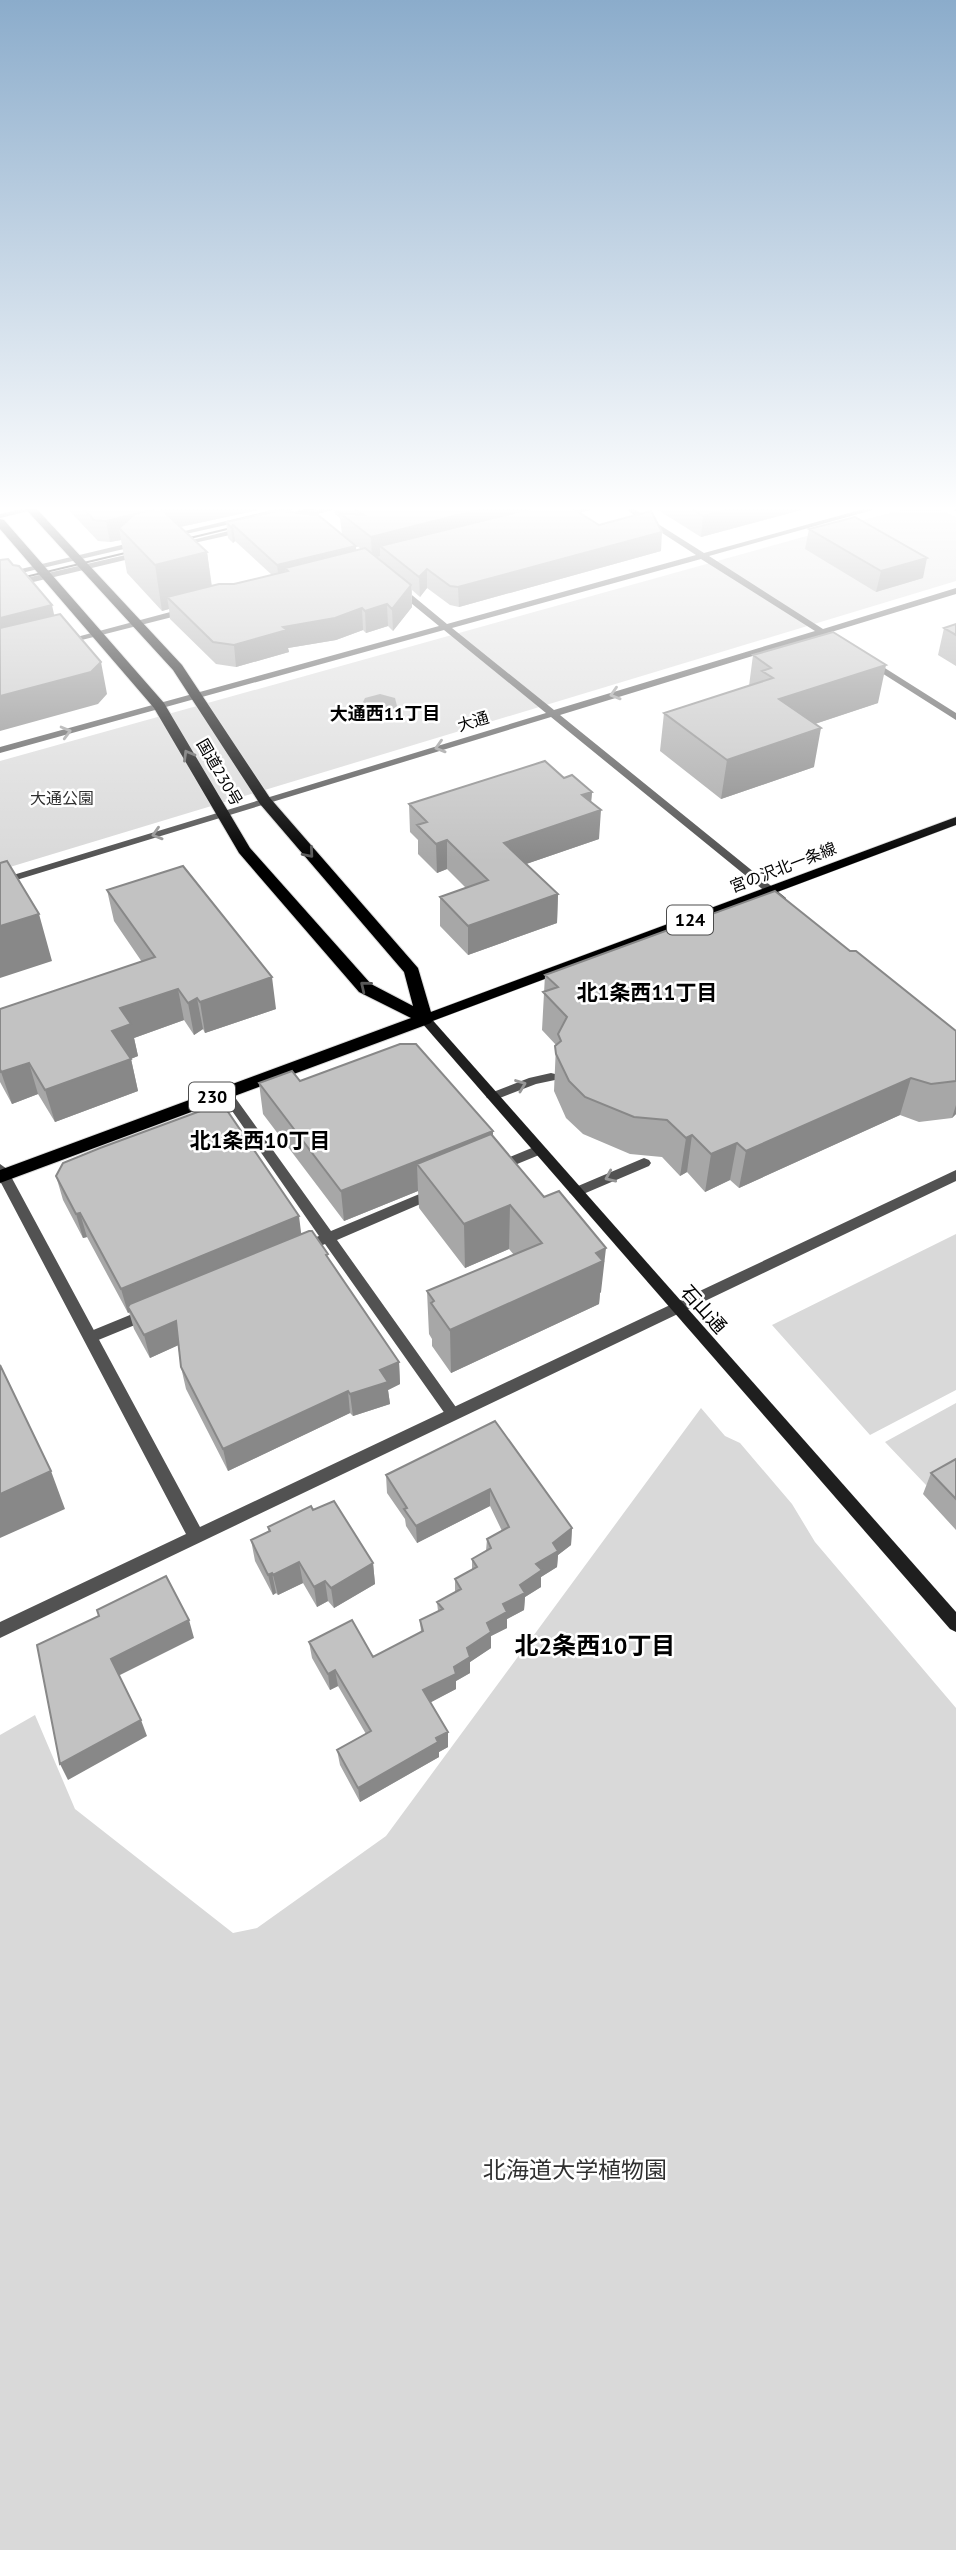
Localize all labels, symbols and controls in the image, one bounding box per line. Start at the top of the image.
one-way arrow [609,685,621,700]
district label: 大通西11丁目 [330,702,440,725]
street label: 大通 [455,707,491,735]
one-way arrow [60,726,72,740]
street label: 国道230号 [193,735,247,809]
one-way arrow [435,739,447,754]
one-way arrow [183,750,196,763]
park label: 大通公園 [30,788,94,808]
one-way arrow [151,825,163,840]
street label: 宮の沢北一条線 [727,838,839,896]
one-way arrow [301,845,313,858]
road number: 124 [667,905,713,934]
district label: 北1条西11丁目 [577,979,717,1006]
one-way arrow [361,981,373,994]
one-way arrow [514,1080,526,1094]
road number: 230 [189,1082,235,1112]
district label: 北1条西10丁目 [190,1127,330,1154]
one-way arrow [605,1169,617,1183]
street label: 石山通 [676,1280,732,1338]
district label: 北2条西10丁目 [515,1630,675,1661]
park label: 北海道大学植物園 [483,2155,667,2184]

